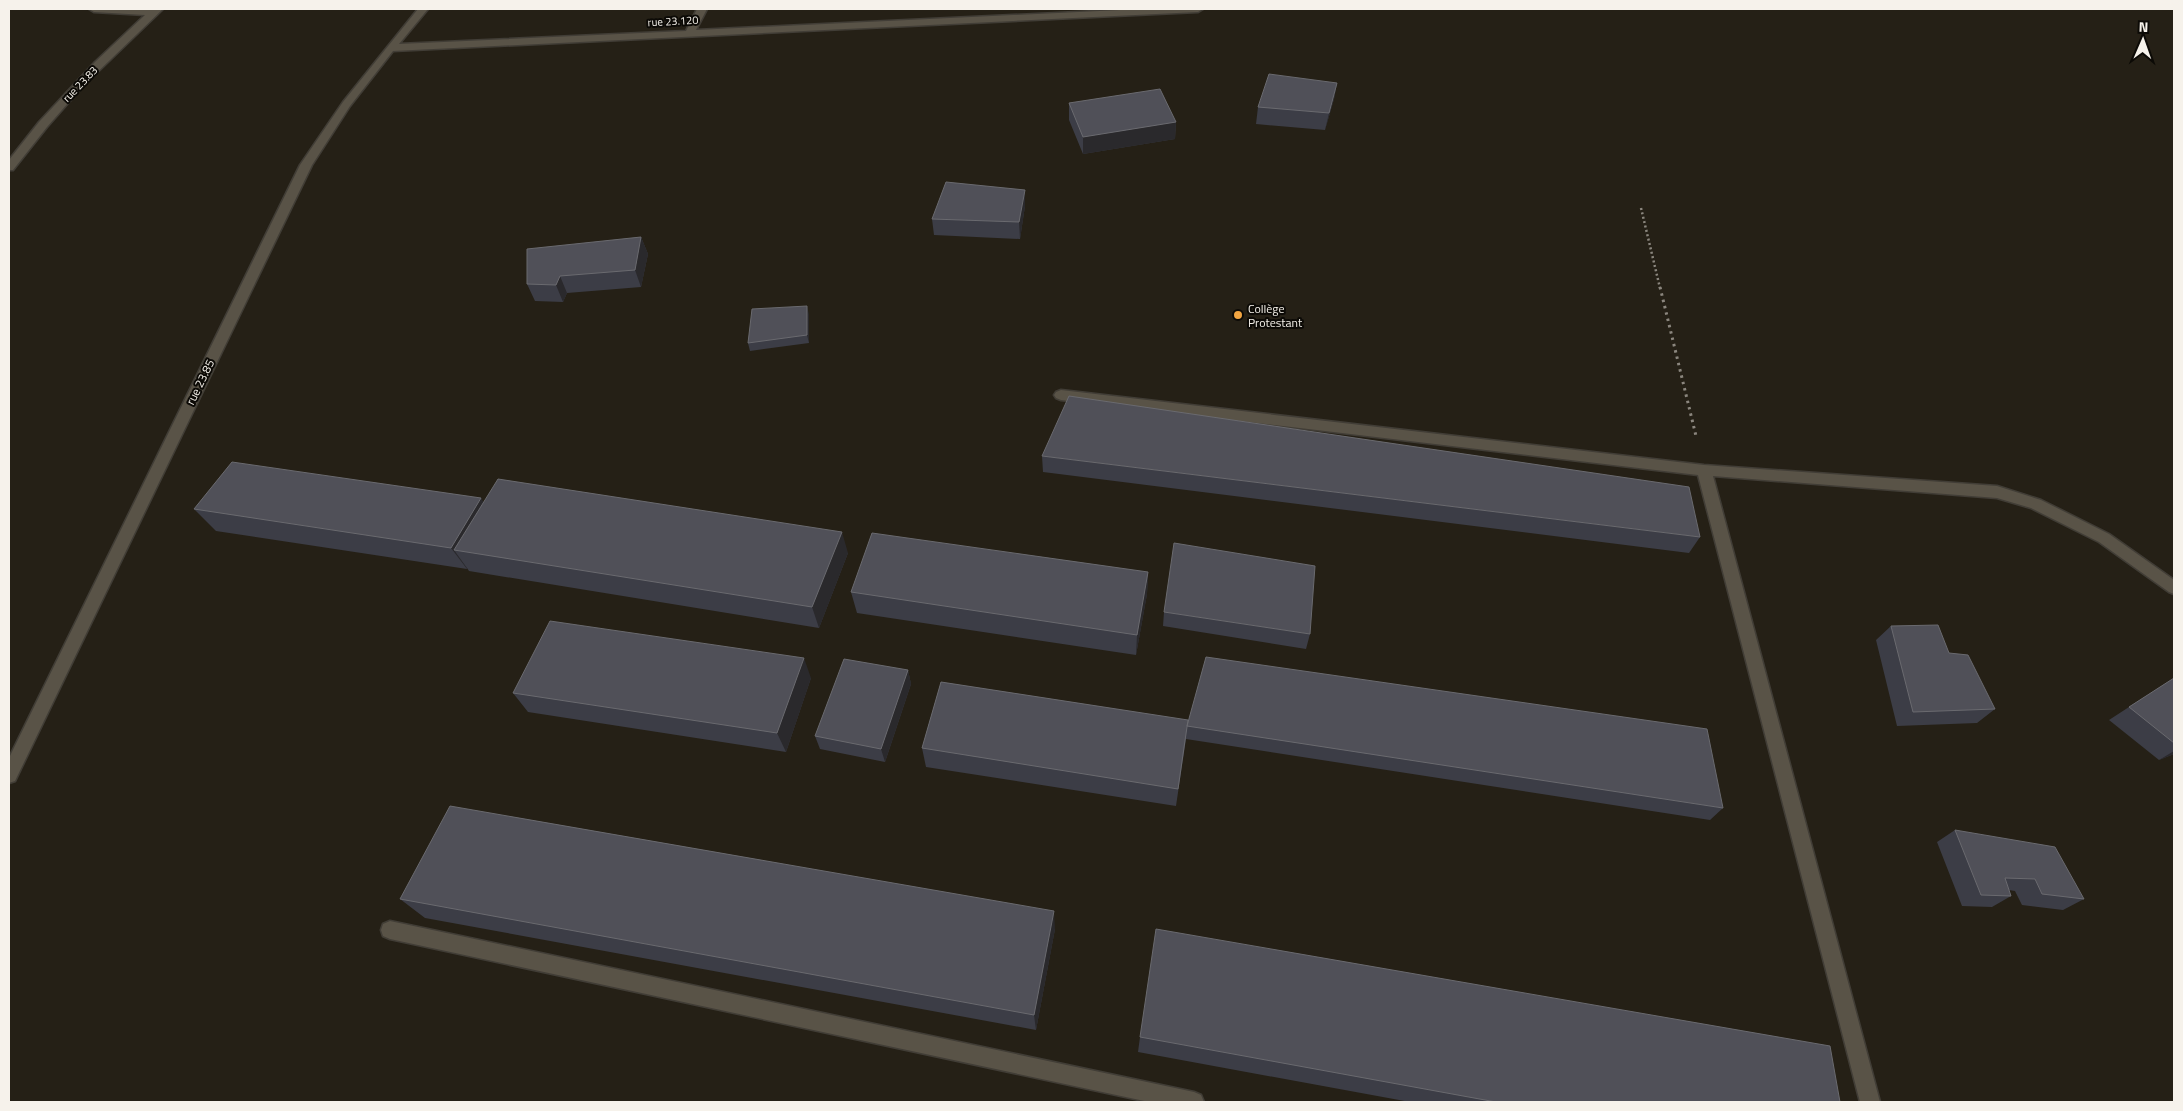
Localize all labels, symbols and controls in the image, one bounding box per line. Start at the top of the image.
street label: rue 23.120 [647,12,699,30]
north arrow [2118,15,2168,65]
text: N [2138,16,2149,37]
street label: rue 23.83 [59,62,101,106]
place label: Collège Protestant [1248,299,1303,332]
marker: Collège Protestant [1232,309,1244,321]
street label: rue 23.85 [181,356,219,408]

